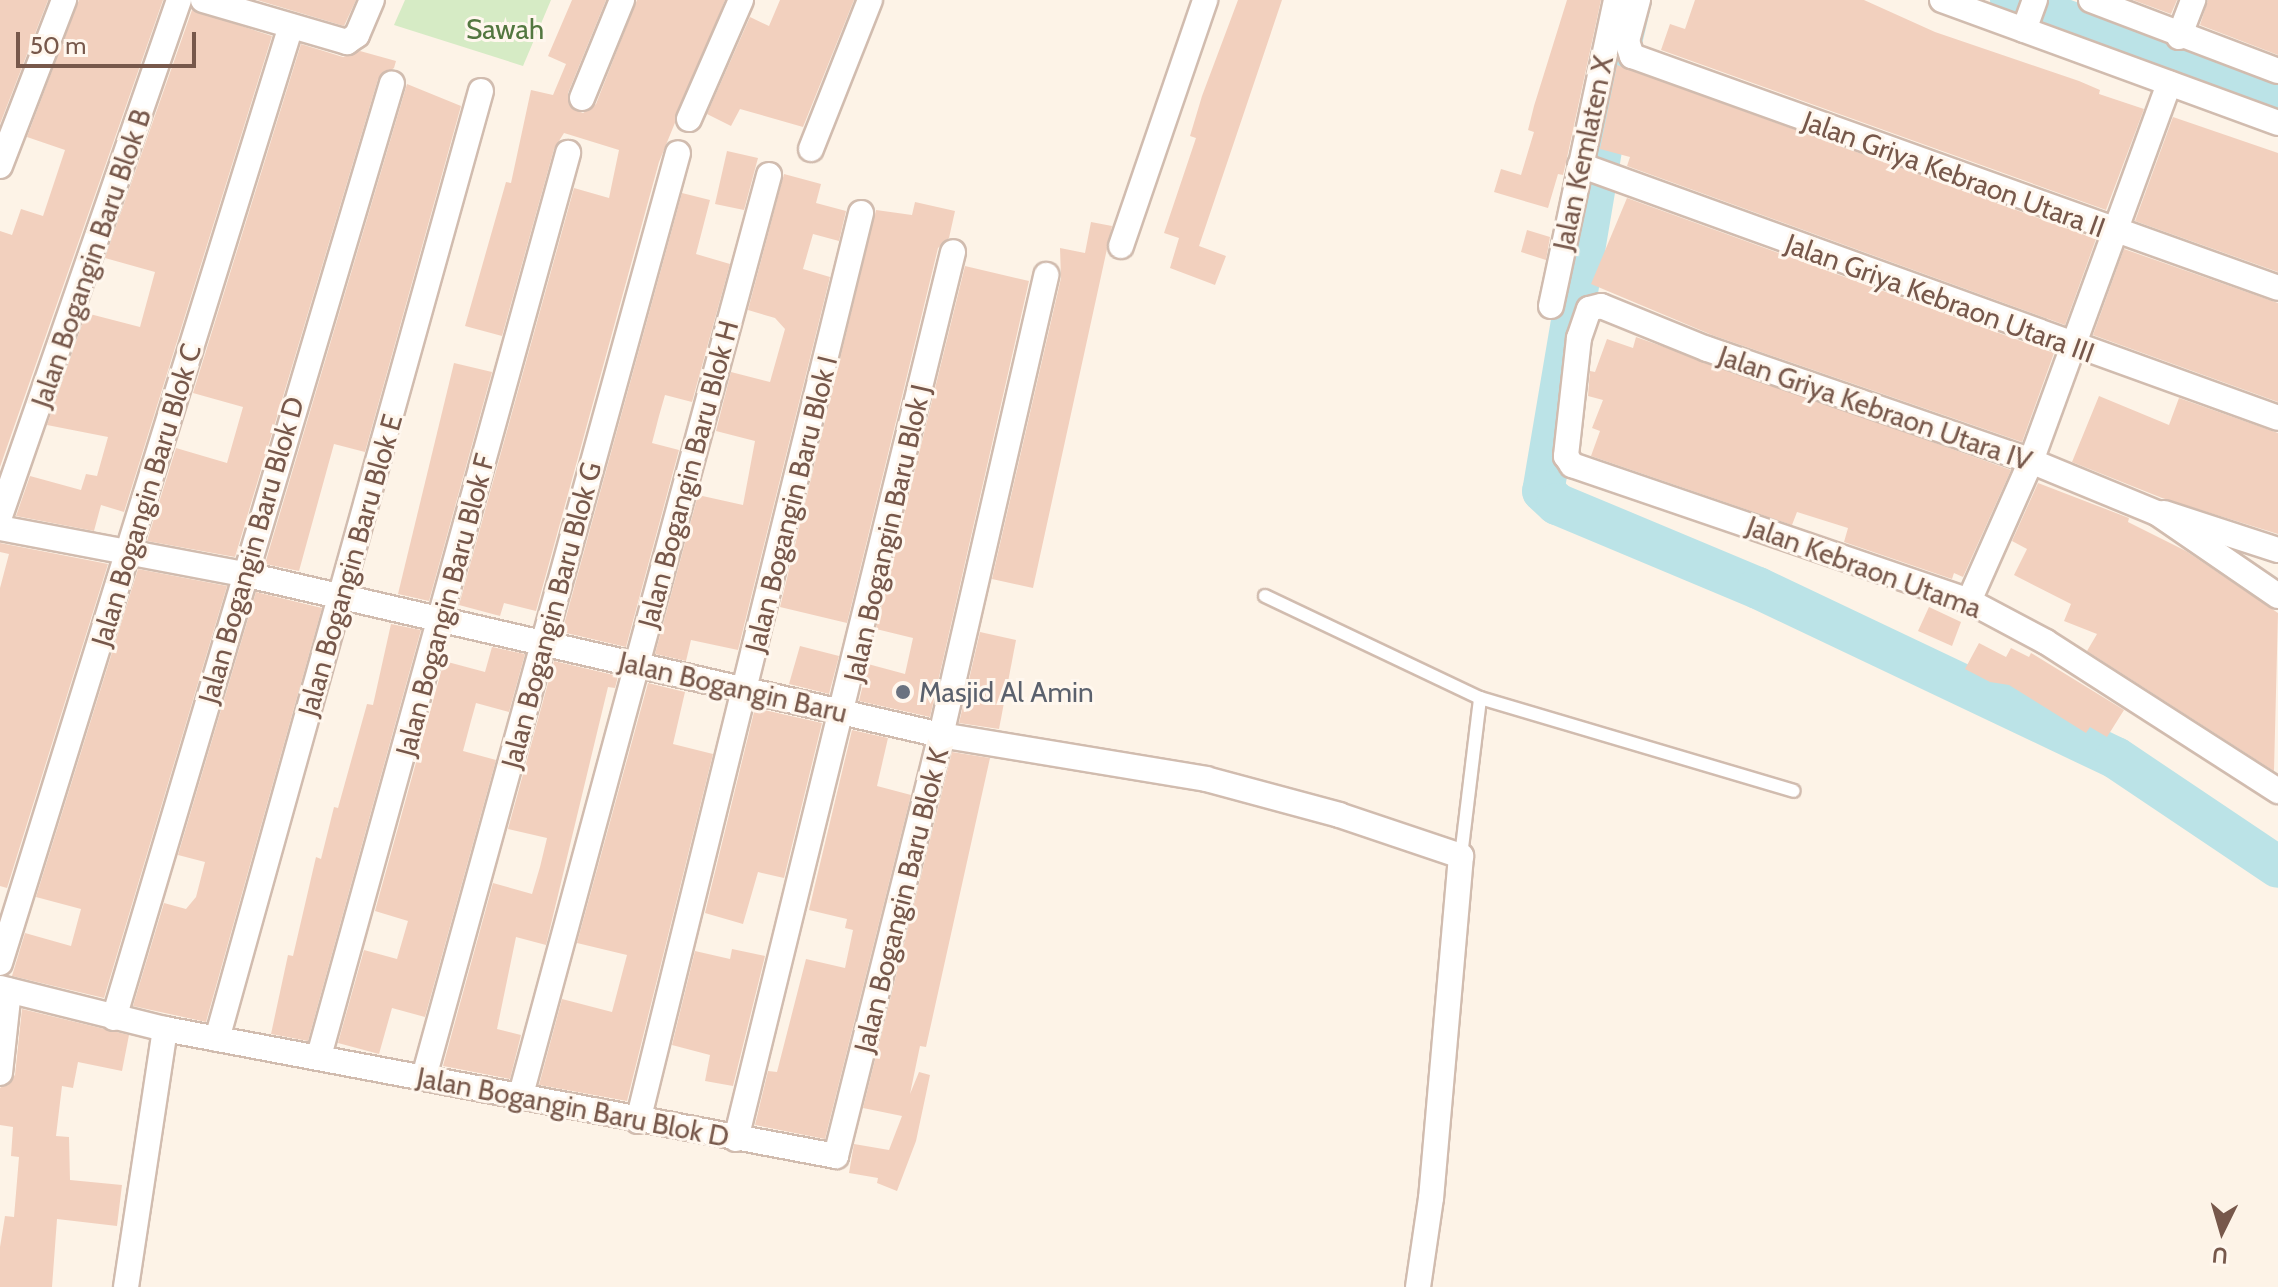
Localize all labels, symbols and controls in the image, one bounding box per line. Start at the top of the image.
park label: Sawah [466,12,544,46]
scale bar [20,16,200,66]
text: 50 m [30,31,86,60]
street label: Jalan Kemlaten X [1546,53,1620,253]
street label: Jalan Bogangin Baru Blok B [24,104,158,412]
street label: Jalan Griya Kebraon Utara II [1798,104,2110,244]
street label: Jalan Griya Kebraon Utara III [1781,226,2099,370]
street label: Jalan Bogangin Baru Blok H [631,317,745,631]
street label: Jalan Griya Kebraon Utara IV [1714,339,2036,477]
street label: Jalan Bogangin Baru Blok C [84,340,208,650]
street label: Jalan Bogangin Baru Blok I [738,352,844,656]
street label: Jalan Bogangin Baru Blok J [836,381,938,685]
street label: Jalan Bogangin Baru Blok D [191,393,311,707]
street label: Jalan Bogangin Baru Blok E [291,410,409,720]
street label: Jalan Bogangin Baru Blok F [388,450,502,760]
street label: Jalan Bogangin Baru Blok G [494,458,608,772]
street label: Jalan Kebraon Utama [1742,509,1986,625]
street label: Jalan Bogangin Baru [615,644,851,730]
place label: Masjid Al Amin [919,675,1094,709]
marker: Masjid Al Amin [894,683,912,701]
street label: Jalan Bogangin Baru Blok K [847,744,955,1056]
street label: Jalan Bogangin Baru Blok D [414,1060,732,1154]
north arrow [2182,1191,2262,1271]
text: U [2211,1241,2229,1270]

